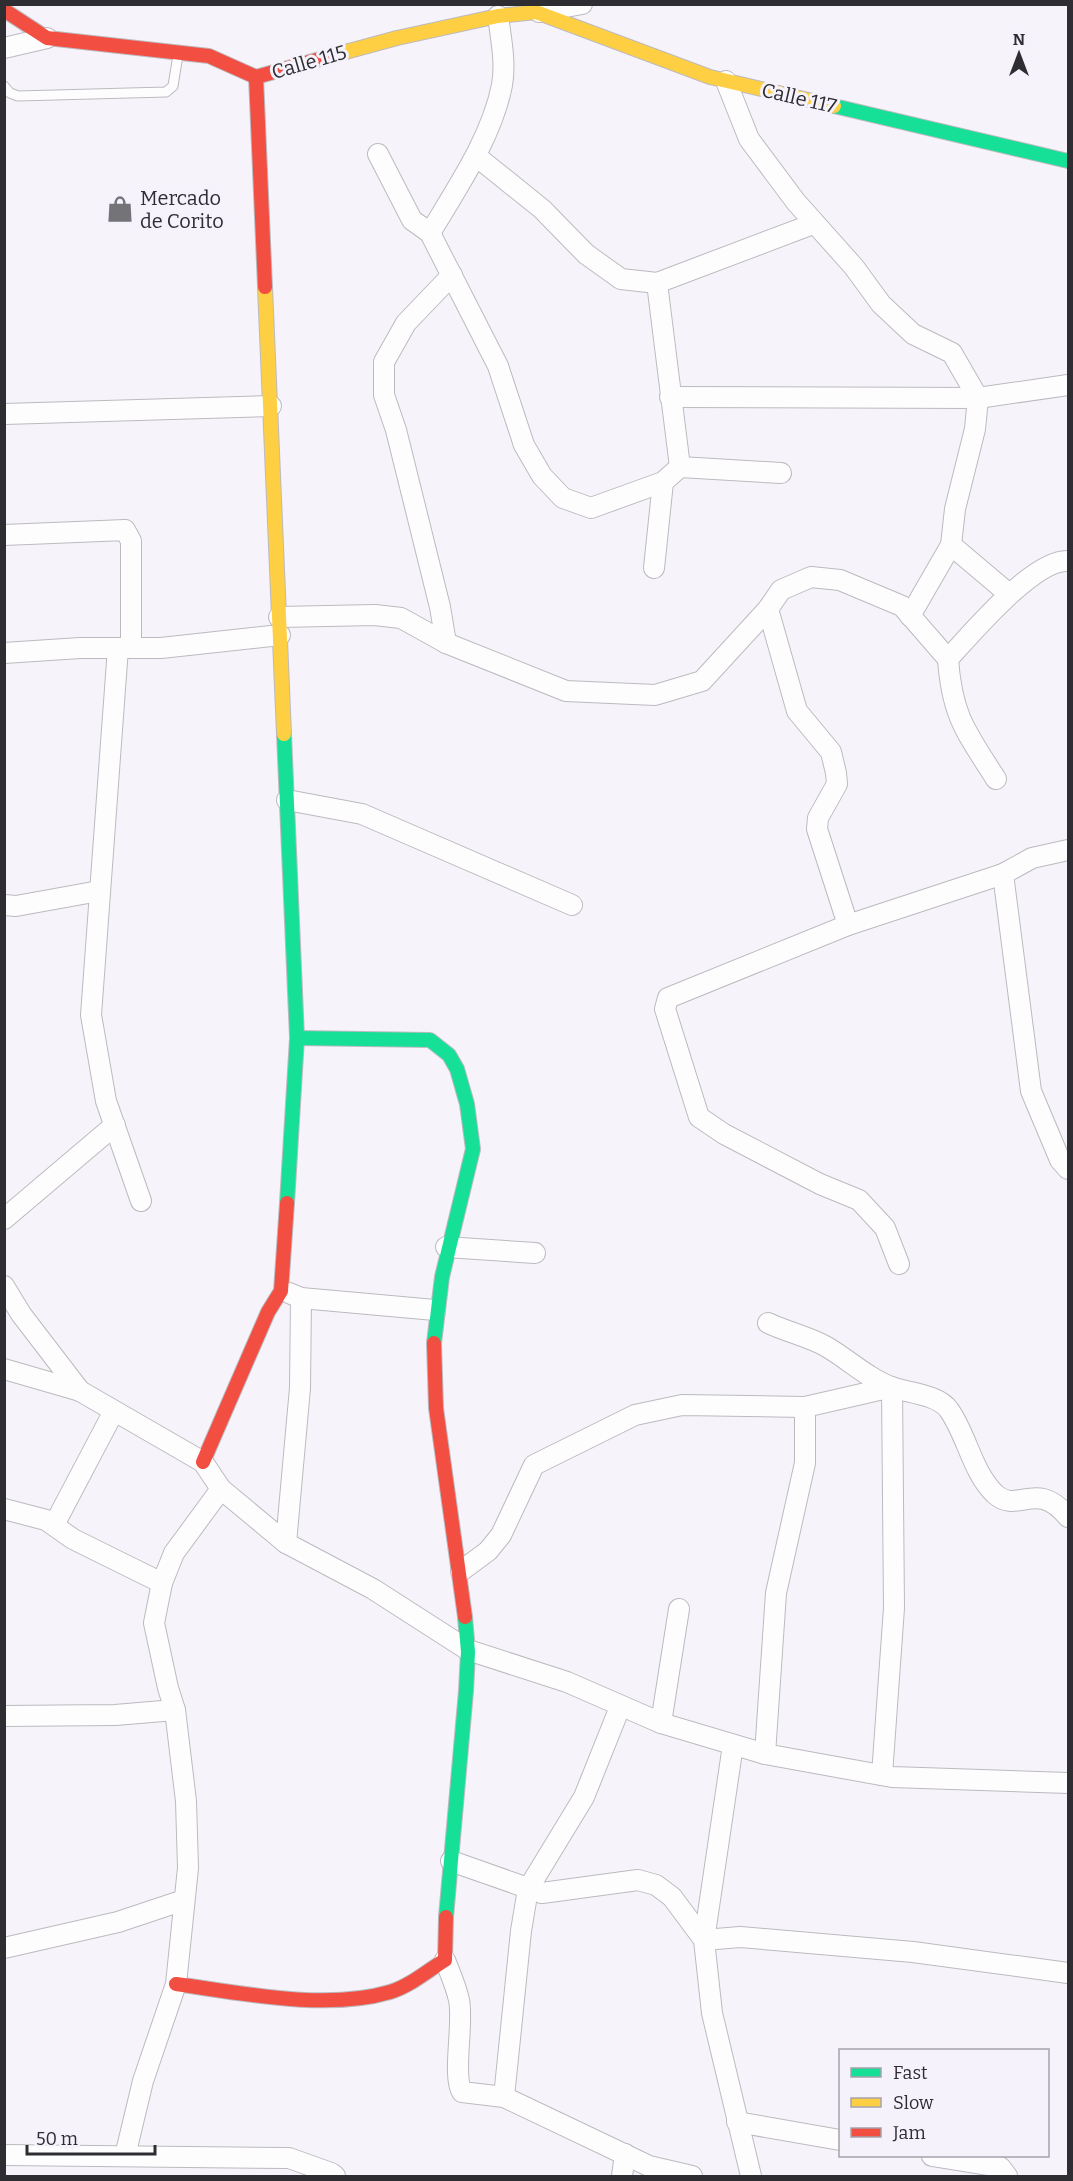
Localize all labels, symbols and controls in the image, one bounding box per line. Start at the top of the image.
north arrow [989,24,1049,84]
text: N [1013,30,1025,49]
street label: Calle 115 [269,40,349,84]
street label: Calle 117 [759,78,839,118]
place label: Mercado de Corito [140,186,224,233]
shop icon: Mercado de Corito [105,194,135,224]
legend [839,2049,1049,2157]
text: Fast [893,2062,928,2084]
text: Slow [893,2092,934,2114]
scale bar [27,2118,154,2156]
text: Jam [892,2122,926,2144]
text: 50 m [36,2128,78,2150]

